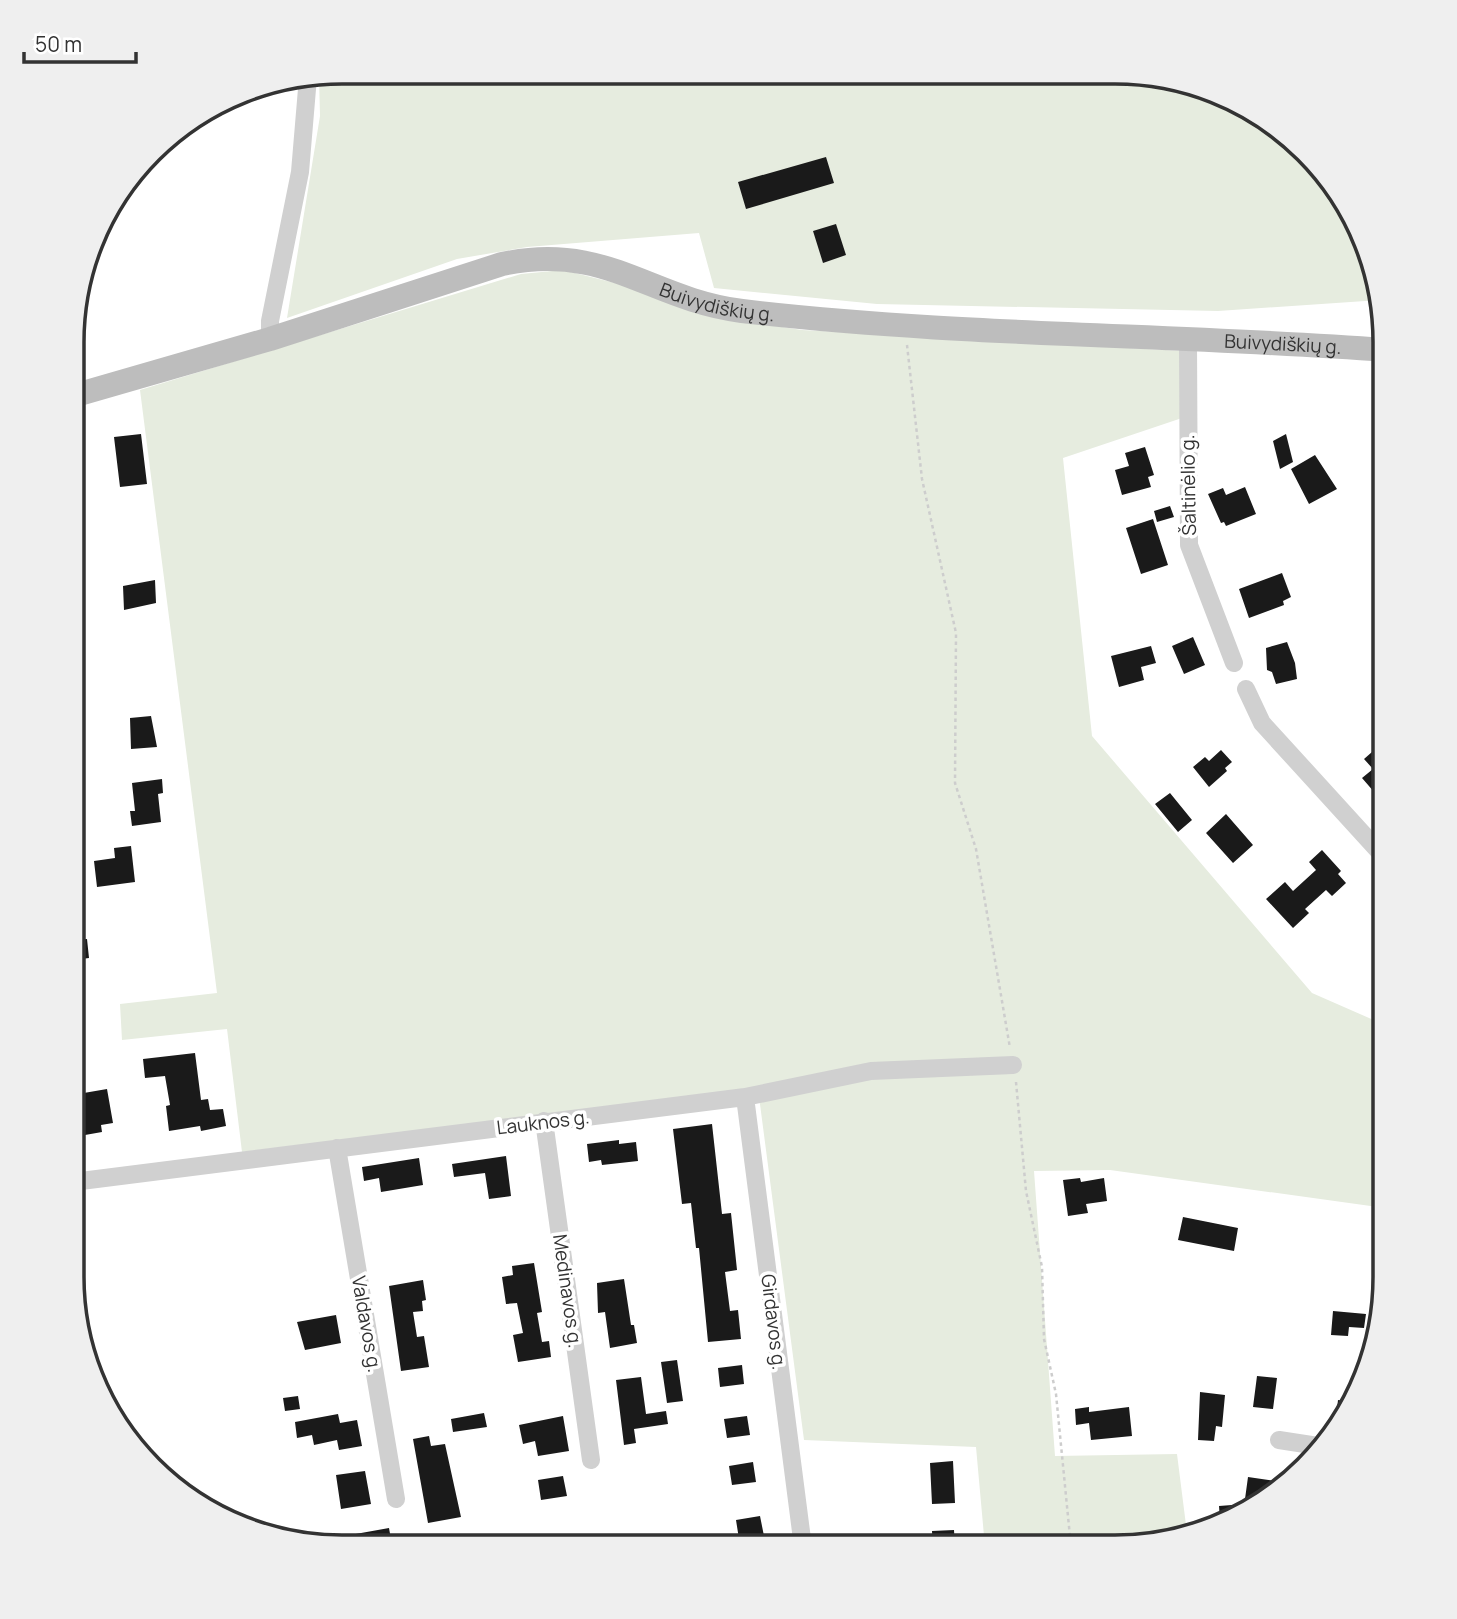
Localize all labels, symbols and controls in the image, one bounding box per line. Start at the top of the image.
scale bar [24,21,136,65]
text: 50 m [35,30,82,58]
street label: Buivydiškių g. [656,276,776,328]
street label: Buivydiškių g. [1224,328,1342,360]
street label: Šaltinėlio g. [1174,434,1202,536]
street label: Lauknos g. [495,1103,591,1141]
street label: Medinavos g. [547,1232,589,1350]
street label: Girdavos g. [755,1273,793,1371]
street label: Valdavos g. [346,1274,388,1374]

